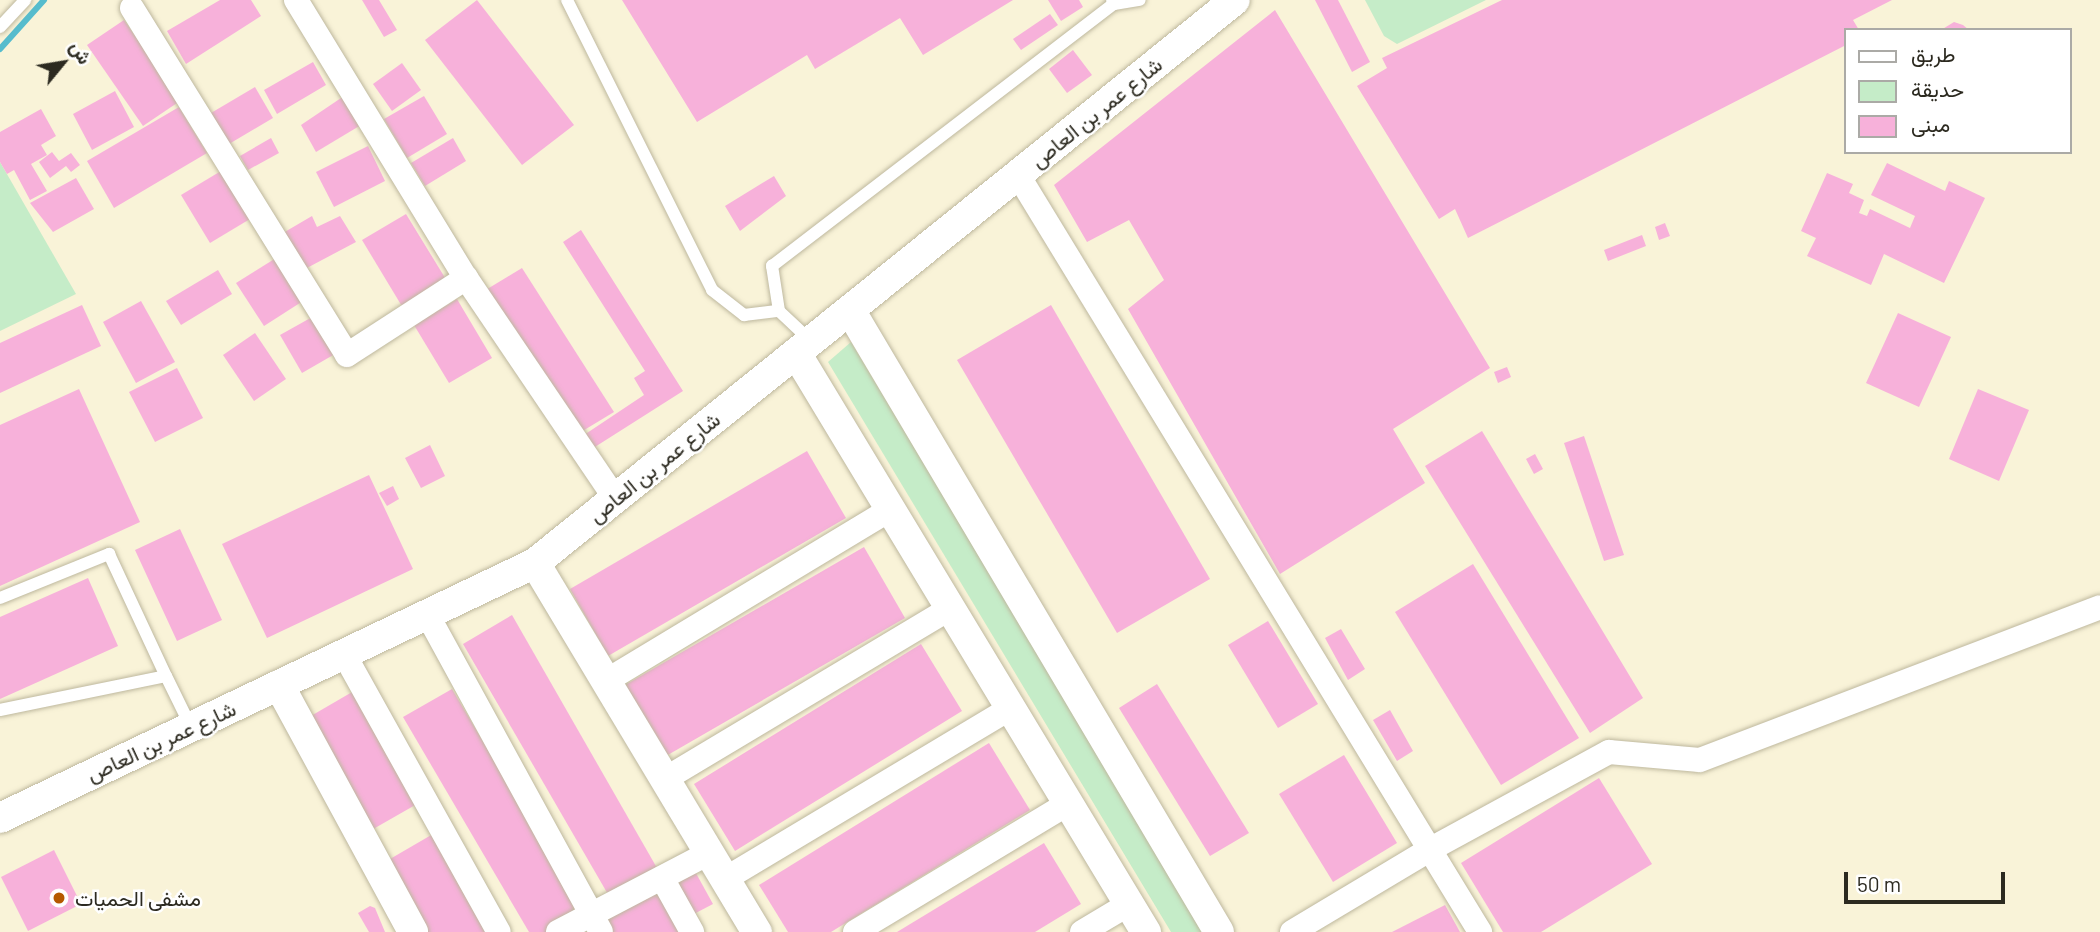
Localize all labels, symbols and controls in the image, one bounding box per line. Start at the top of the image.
north arrow [28,28,98,98]
legend [1844,28,2072,154]
text: ش [66,37,97,68]
text: طريق [1911,41,1956,66]
street label: شارع عمر بن العاص [1025,51,1167,173]
text: حديقة [1911,76,1964,101]
text: مبنى [1911,111,1950,136]
street label: شارع عمر بن العاص [583,406,725,528]
street label: شارع عمر بن العاص [82,695,240,787]
scale bar [1848,858,2009,902]
text: 50 m [1857,871,1901,896]
place label: مشفى الحميات [75,885,201,911]
marker: مشفى الحميات [49,888,69,908]

